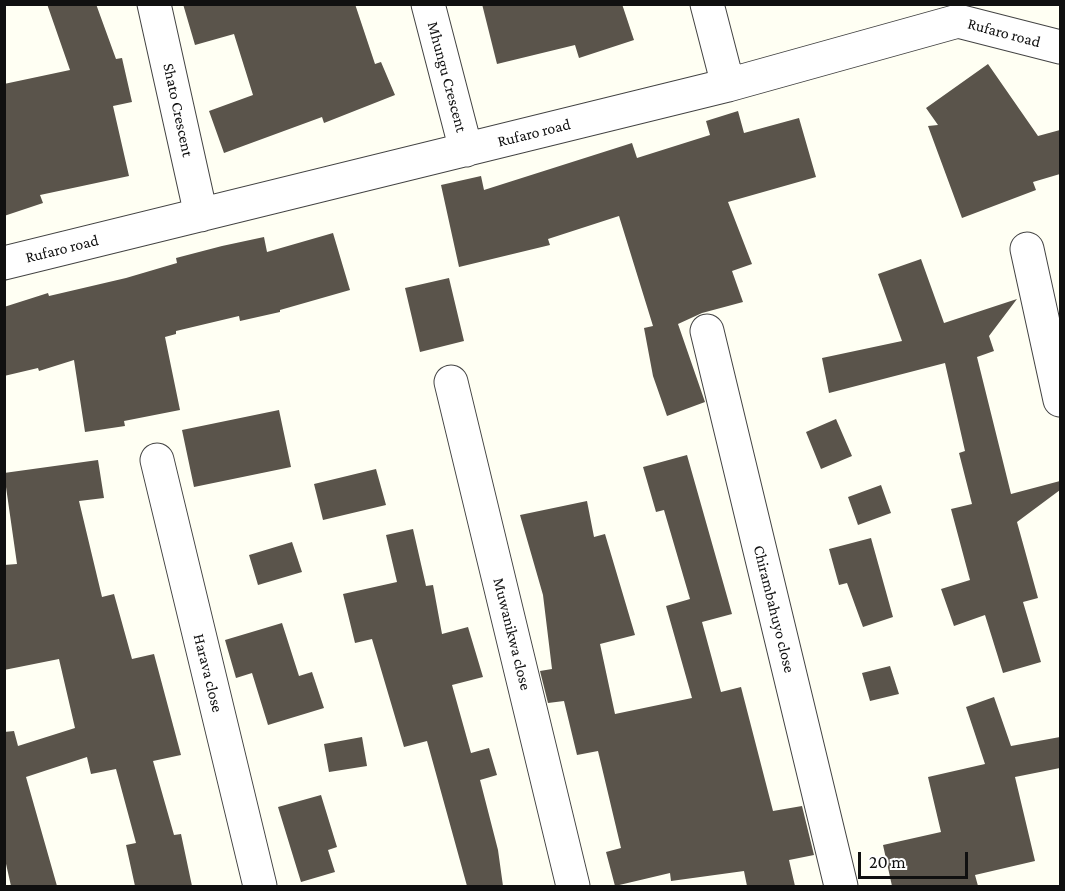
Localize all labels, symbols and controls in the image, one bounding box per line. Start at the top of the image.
street label: Rufaro road [965,14,1043,52]
street label: Mhungu Crescent [423,20,471,134]
street label: Shato Crescent [159,61,197,159]
street label: Rufaro road [495,115,573,151]
street label: Rufaro road [23,231,101,267]
street label: Chirambahuyo close [749,543,799,675]
street label: Muwanikwa close [489,576,535,692]
street label: Harava close [189,632,227,714]
scale bar [861,840,970,878]
text: 20 m [869,852,906,872]

